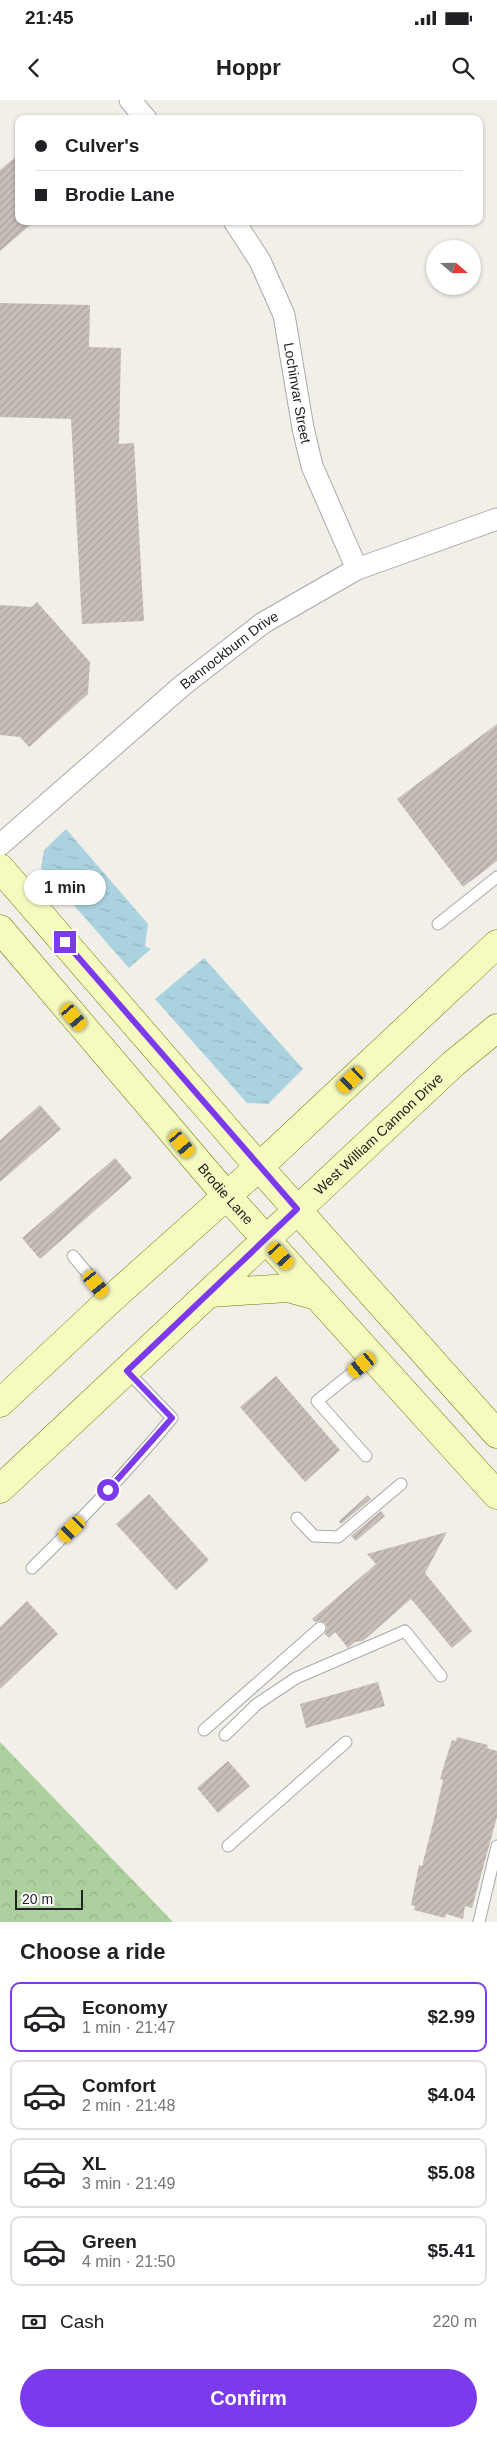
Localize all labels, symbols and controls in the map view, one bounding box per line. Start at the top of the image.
text: 21:45 [25,7,74,28]
icon: back [20,54,48,82]
icon: search [449,54,477,82]
text: Hoppr [216,55,281,80]
text: Culver's [65,135,139,156]
text: Brodie Lane [65,184,175,205]
north arrow [426,240,481,295]
map controls [426,240,481,295]
street label: Lochinvar Street [281,341,314,445]
street label: Bannockburn Drive [177,608,281,692]
callout: 1 min [24,870,106,904]
text: 1 min [44,879,86,896]
route end [54,931,76,953]
car [58,1001,89,1033]
car [334,1064,367,1096]
street label: West William Cannon Drive [311,1070,446,1198]
car [166,1128,197,1160]
street label: Brodie Lane [195,1160,257,1228]
car [265,1240,296,1272]
car [80,1268,111,1300]
car [345,1350,378,1380]
route start [97,1479,119,1501]
car [55,1513,88,1545]
scale bar [15,1887,82,1910]
text: 20 m [22,1891,53,1907]
text: Choose a ride [20,1939,165,1964]
icon: car [22,1995,67,2040]
text: Economy [82,1997,168,2018]
text: $2.99 [427,2006,475,2027]
text: 1 min · 21:47 [82,2019,175,2036]
icon: car [22,2073,67,2118]
text: Comfort [82,2075,156,2096]
text: $4.04 [427,2084,475,2105]
text: 2 min · 21:48 [82,2097,175,2114]
icon: car [22,2151,67,2196]
text: XL [82,2153,106,2174]
text: $5.08 [427,2162,475,2183]
text: 3 min · 21:49 [82,2175,175,2192]
icon: car [22,2229,67,2274]
text: Green [82,2231,137,2252]
text: $5.41 [427,2240,475,2261]
text: 4 min · 21:50 [82,2253,175,2270]
icon: cash [20,2308,48,2336]
text: Cash [60,2311,104,2332]
text: 220 m [433,2313,477,2330]
button: Confirm [20,2369,477,2427]

